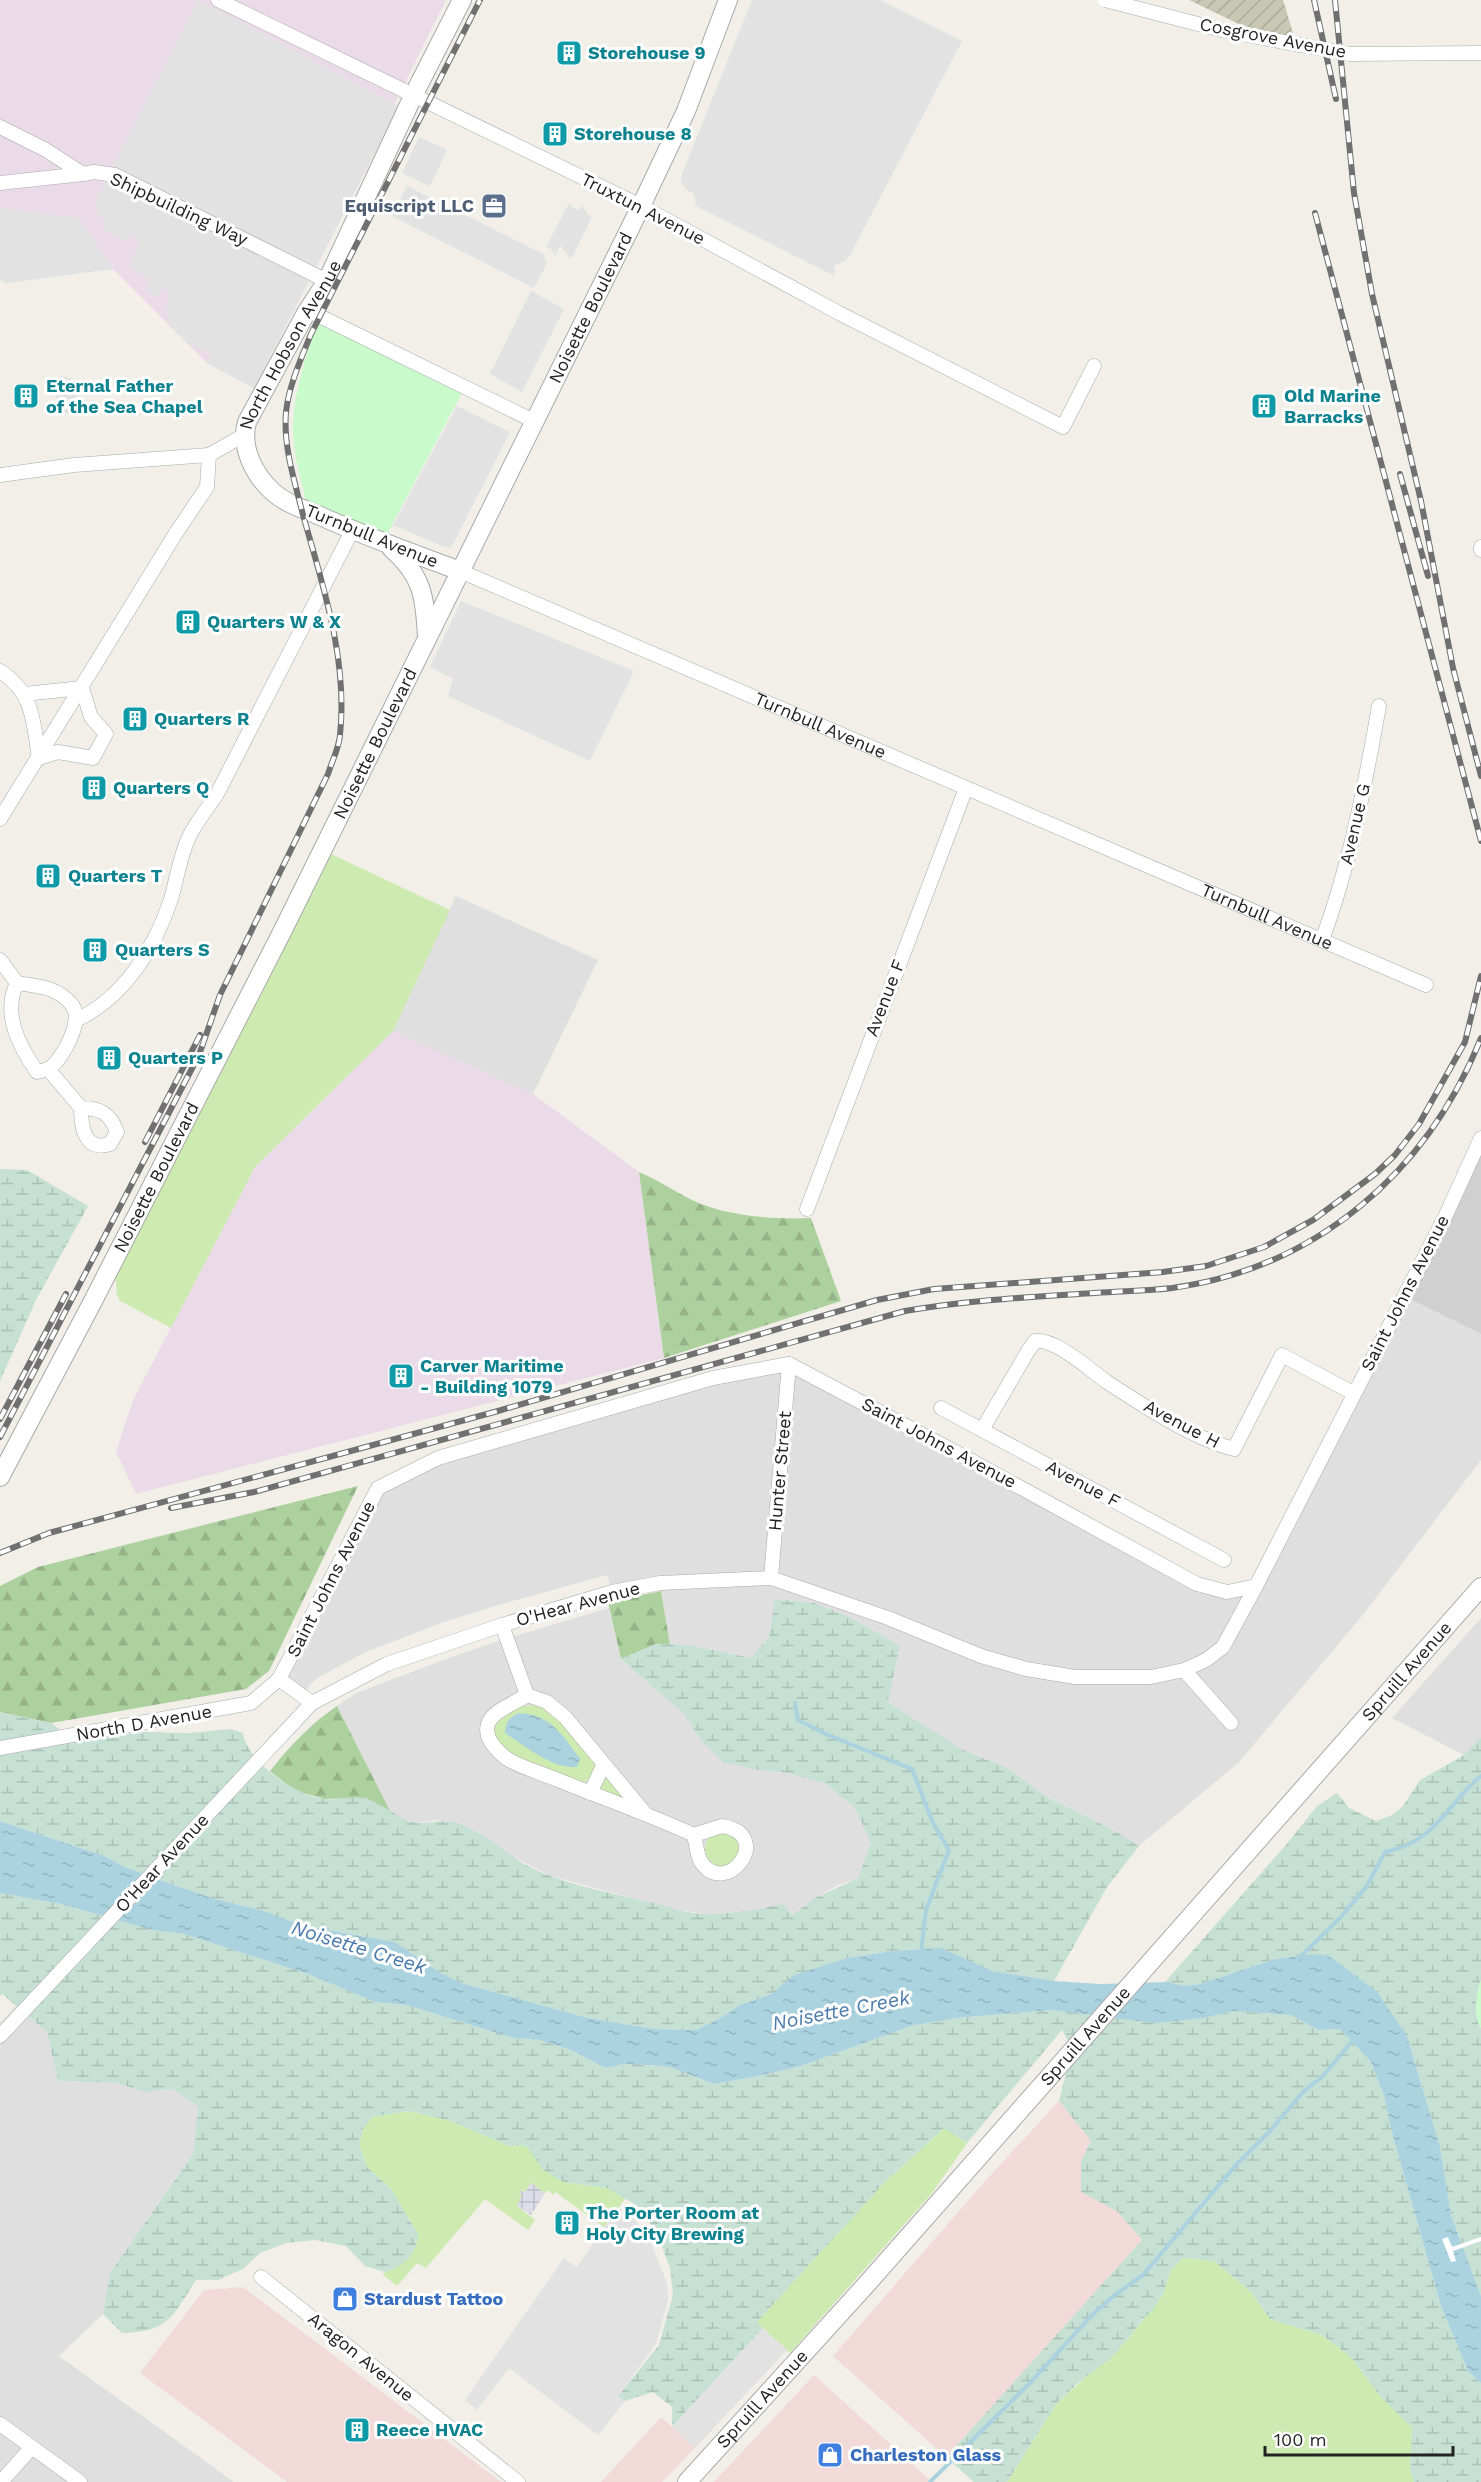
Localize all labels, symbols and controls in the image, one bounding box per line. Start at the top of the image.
street label: Cosgrove Avenue [1198,13,1348,62]
building icon: Storehouse 9 [554,38,584,68]
place label: Storehouse 9 [588,42,706,63]
building icon: Storehouse 8 [540,119,570,149]
place label: Storehouse 8 [574,123,692,144]
street label: Shipbuilding Way [107,167,252,250]
street label: Truxtun Avenue [578,168,709,249]
office icon: Equiscript LLC [479,191,509,221]
place label: Equiscript LLC [345,195,474,216]
street label: Noisette Boulevard [544,229,636,387]
street label: North Hobson Avenue [234,257,345,432]
place label: Eternal Father of the Sea Chapel [46,375,203,417]
building icon: Eternal Father of the Sea Chapel [11,381,41,411]
place label: Old Marine Barracks [1284,385,1381,427]
building icon: Old Marine Barracks [1249,391,1279,421]
street label: Turnbull Avenue [303,499,442,572]
building icon: Quarters W & X [173,607,203,637]
place label: Quarters W & X [207,611,341,632]
street label: Noisette Boulevard [329,664,421,822]
street label: Turnbull Avenue [751,687,890,762]
building icon: Quarters R [120,704,150,734]
place label: Quarters R [154,708,250,729]
building icon: Quarters Q [79,773,109,803]
place label: Quarters Q [113,777,209,798]
street label: Avenue G [1335,781,1374,867]
building icon: Quarters T [33,861,63,891]
place label: Quarters T [68,865,163,886]
street label: Turnbull Avenue [1198,879,1336,954]
building icon: Quarters S [80,935,110,965]
place label: Quarters S [115,939,210,960]
street label: Avenue F [860,956,909,1039]
building icon: Quarters P [94,1043,124,1073]
place label: Quarters P [128,1047,223,1068]
street label: Noisette Boulevard [109,1099,203,1256]
street label: Saint Johns Avenue [1356,1211,1453,1374]
place label: Carver Maritime - Building 1079 [420,1355,564,1397]
building icon: Carver Maritime - Building 1079 [386,1361,416,1391]
street label: Saint Johns Avenue [858,1393,1020,1492]
street label: Avenue H [1141,1395,1224,1452]
street label: Hunter Street [764,1410,795,1532]
street label: Avenue F [1043,1455,1124,1512]
street label: Saint Johns Avenue [282,1497,379,1660]
street label: O'Hear Avenue [514,1577,642,1630]
street label: Spruill Avenue [1357,1617,1456,1725]
street label: North D Avenue [74,1700,213,1745]
street label: O'Hear Avenue [111,1809,213,1916]
water label: Noisette Creek [289,1915,430,1979]
street label: Spruill Avenue [1036,1982,1134,2090]
water label: Noisette Creek [770,1985,913,2035]
place label: The Porter Room at Holy City Brewing [586,2202,759,2244]
building icon: The Porter Room at Holy City Brewing [552,2208,582,2238]
shop icon: Stardust Tattoo [330,2284,360,2314]
place label: Stardust Tattoo [364,2288,503,2309]
street label: Aragon Avenue [304,2308,418,2406]
street label: Spruill Avenue [712,2345,812,2452]
building icon: Reece HVAC [342,2415,372,2445]
place label: Reece HVAC [376,2419,483,2440]
scale bar [1265,2419,1452,2457]
text: 100 m [1274,2429,1327,2450]
shop icon: Charleston Glass [815,2440,845,2470]
place label: Charleston Glass [850,2444,1001,2465]

